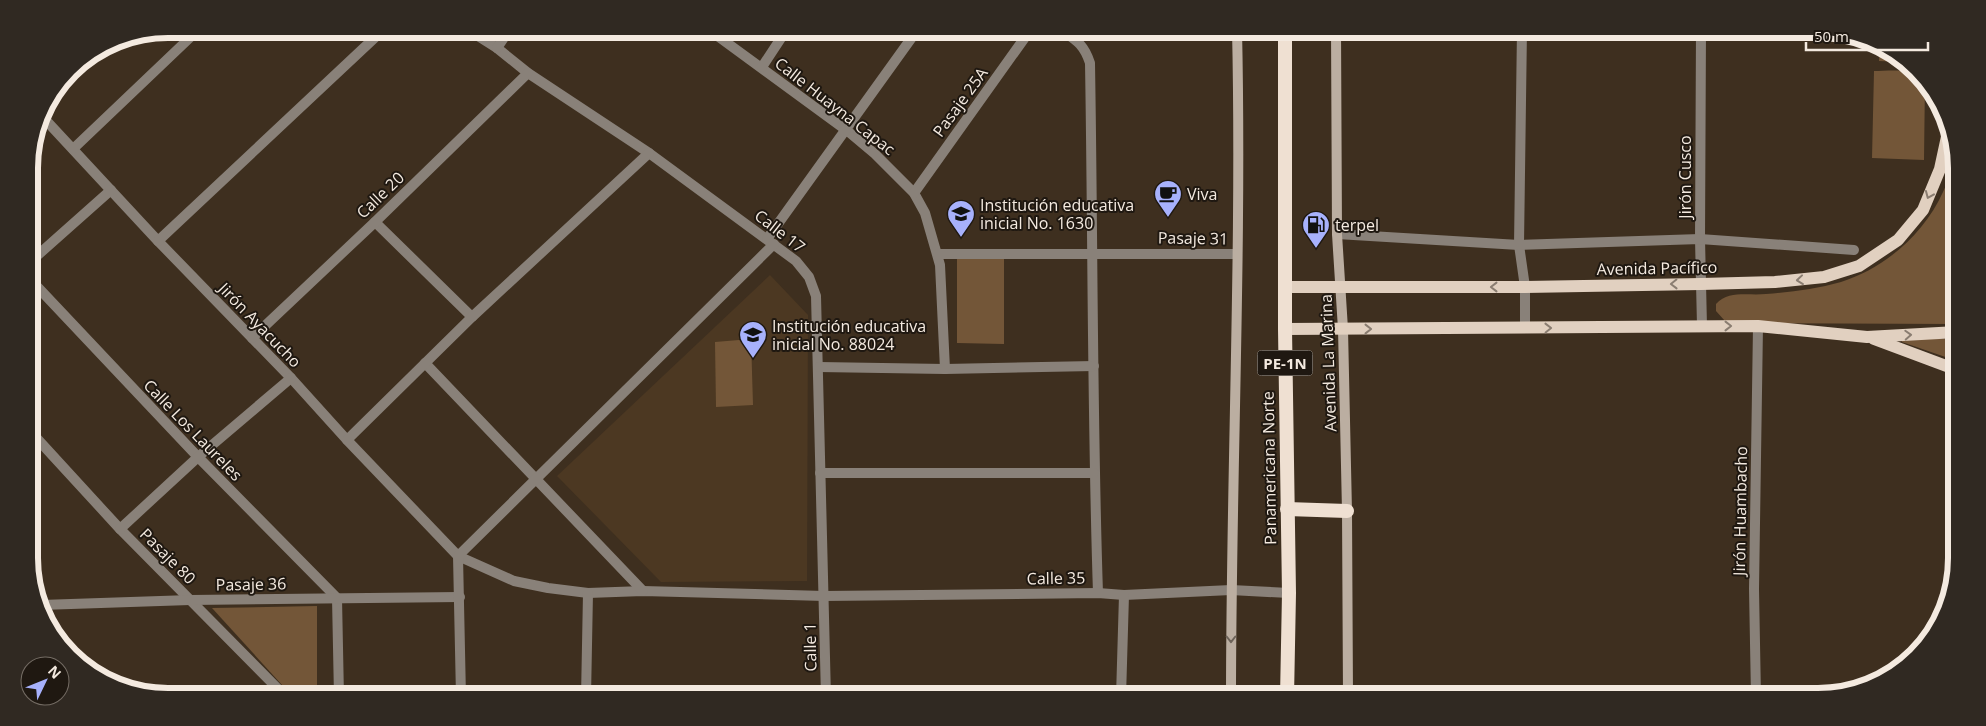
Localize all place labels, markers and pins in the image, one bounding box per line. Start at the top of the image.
cafe icon: Viva [1153,179,1183,218]
place label: Viva [1187,183,1217,205]
place label: Institución educativa inicial No. 1630 [980,194,1134,234]
school or university icon: Institución educativa inicial No. 1630 [946,199,976,238]
fuel station icon: terpel [1301,210,1331,249]
place label: terpel [1335,214,1379,236]
place label: Institución educativa inicial No. 88024 [772,315,926,355]
school or university icon: Institución educativa inicial No. 88024 [738,320,768,359]

